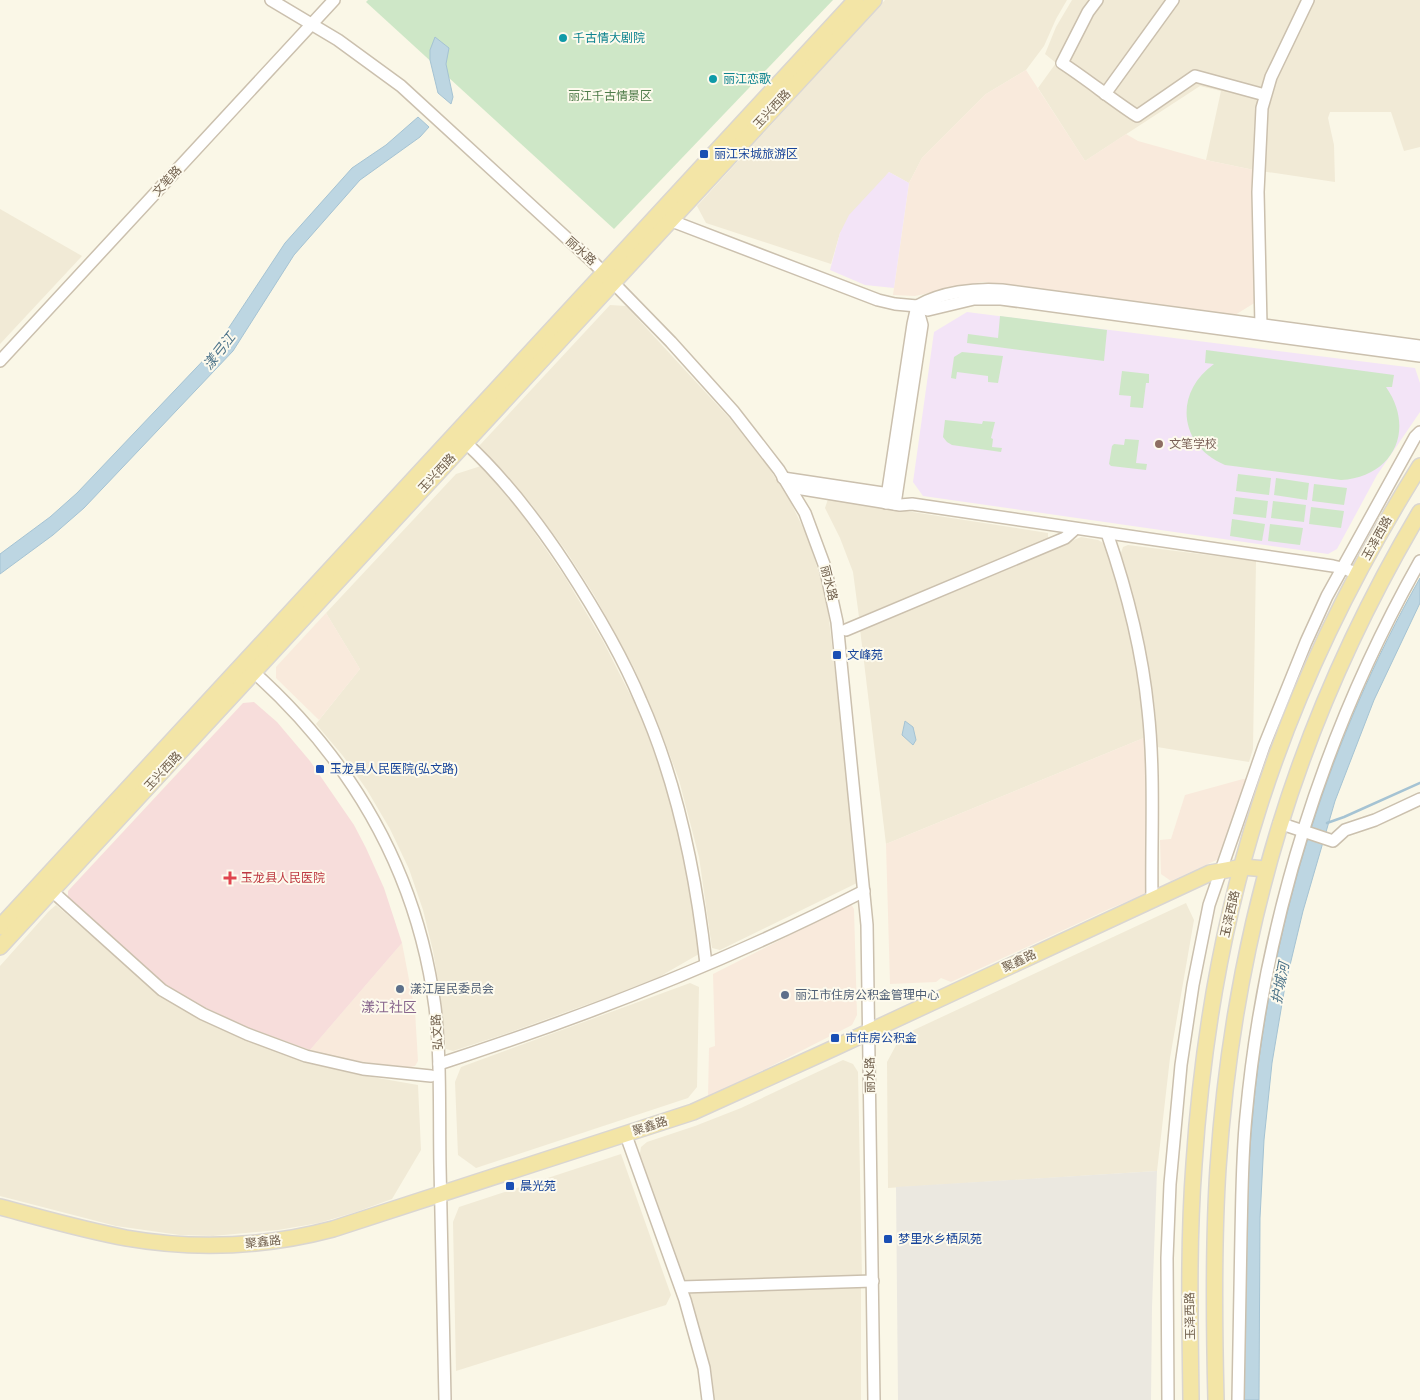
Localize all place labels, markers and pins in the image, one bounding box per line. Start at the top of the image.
place label: 千古情大剧院 [573,31,645,45]
marker: 千古情大剧院 [557,32,569,44]
place label: 丽江恋歌 [723,72,771,86]
marker: 丽江恋歌 [707,73,719,85]
place label: 丽江宋城旅游区 [714,147,798,161]
marker: 丽江宋城旅游区 [698,148,710,160]
place label: 文笔学校 [1169,437,1217,451]
marker: 文笔学校 [1153,438,1165,450]
place label: 文峰苑 [847,648,883,662]
marker: 文峰苑 [831,649,843,661]
place label: 玉龙县人民医院(弘文路) [330,762,458,776]
marker: 玉龙县人民医院(弘文路) [314,763,326,775]
marker: 玉龙县人民医院 [223,871,237,885]
place label: 玉龙县人民医院 [241,871,325,885]
place label: 漾江居民委员会 [410,982,494,996]
marker: 漾江居民委员会 [394,983,406,995]
place label: 丽江市住房公积金管理中心 [795,988,939,1002]
marker: 丽江市住房公积金管理中心 [779,989,791,1001]
place label: 市住房公积金 [845,1031,917,1045]
marker: 市住房公积金 [829,1032,841,1044]
place label: 晨光苑 [520,1179,556,1193]
marker: 晨光苑 [504,1180,516,1192]
place label: 梦里水乡栖凤苑 [898,1232,982,1246]
marker: 梦里水乡栖凤苑 [882,1233,894,1245]

